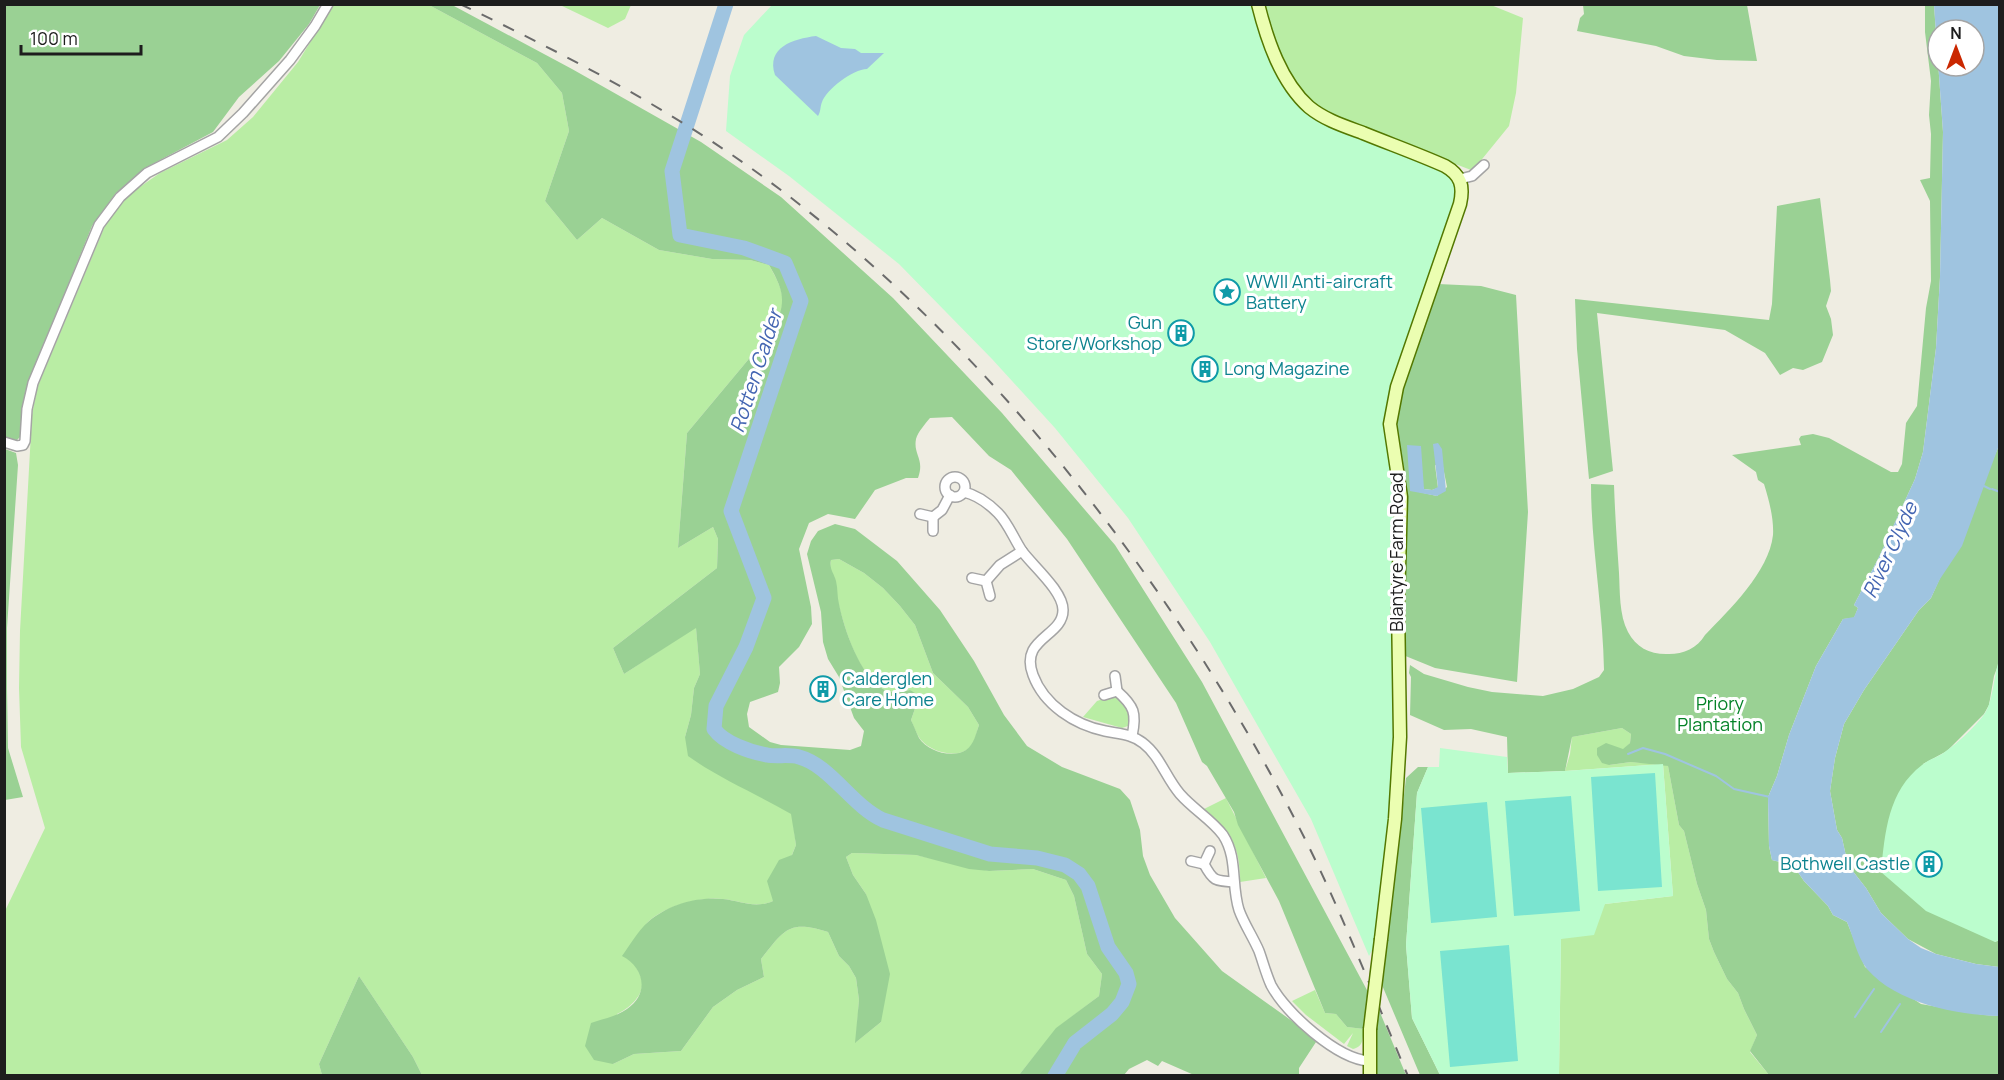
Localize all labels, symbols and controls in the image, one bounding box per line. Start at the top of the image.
scale bar [21,18,141,56]
north arrow [1926,18,1986,78]
text: N [1950,22,1962,44]
text: 100 m [30,26,78,50]
place label: WWII Anti-aircraft Battery [1246,269,1393,314]
place icon: WWII Anti-aircraft Battery [1212,277,1242,307]
water label: Rotten Calder [723,303,789,436]
place label: Gun Store/Workshop [1027,310,1162,355]
building icon: Gun Store/Workshop [1166,318,1196,348]
building icon: Long Magazine [1190,354,1220,384]
place label: Long Magazine [1224,356,1349,380]
street label: Blantyre Farm Road [1384,472,1408,632]
water label: River Clyde [1856,496,1924,602]
place label: Calderglen Care Home [842,666,934,711]
building icon: Calderglen Care Home [808,674,838,704]
park label: Priory Plantation [1677,691,1763,736]
building icon: Bothwell Castle [1914,849,1944,879]
place label: Bothwell Castle [1780,851,1910,875]

